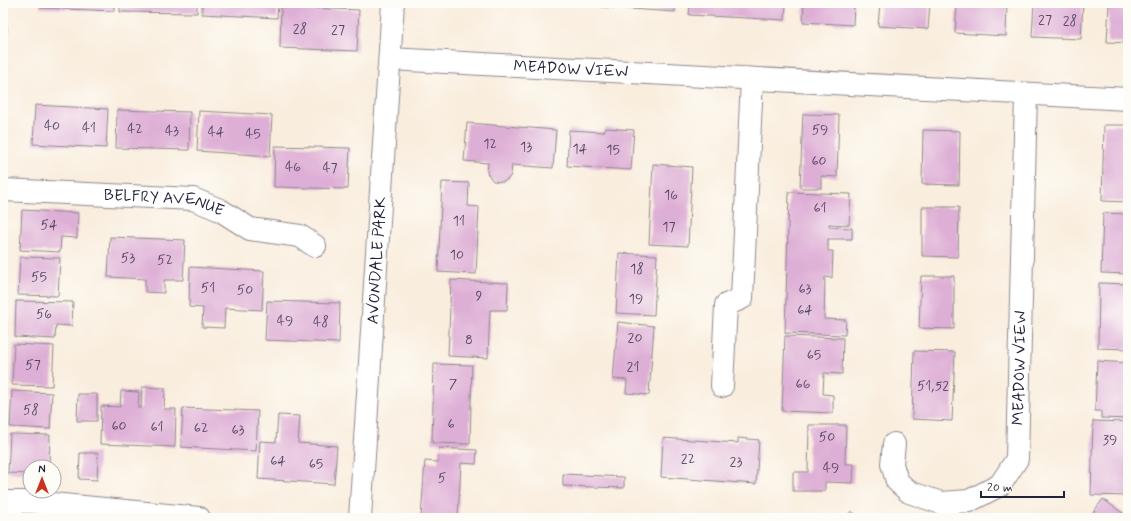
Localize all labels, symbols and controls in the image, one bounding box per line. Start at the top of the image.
house number: 27 [1038,11,1052,29]
house number: 28 [1063,12,1077,30]
house number: 28 [293,20,307,38]
house number: 27 [331,21,345,39]
street label: MEADOW VIEW [513,55,629,82]
house number: 40 [44,117,60,135]
house number: 41 [82,119,96,137]
house number: 42 [127,120,143,138]
house number: 59 [812,121,828,139]
house number: 43 [165,122,179,140]
house number: 44 [208,123,225,141]
house number: 45 [245,125,261,143]
house number: 12 [483,135,497,153]
house number: 13 [520,138,532,156]
house number: 14 [573,140,588,158]
house number: 15 [606,141,620,159]
house number: 60 [811,152,827,170]
house number: 46 [285,158,301,176]
house number: 47 [322,159,338,177]
street label: BELFRY AVENUE [103,184,227,221]
house number: 16 [664,186,678,204]
street label: AVONDALE PARK [362,196,391,325]
house number: 61 [813,199,827,217]
house number: 11 [453,212,465,230]
house number: 54 [41,216,58,234]
house number: 17 [662,218,676,236]
house number: 10 [450,246,464,264]
house number: 53 [121,249,135,267]
house number: 52 [157,251,173,269]
house number: 18 [630,260,644,278]
house number: 55 [31,268,47,286]
house number: 51 [201,279,215,297]
house number: 63 [798,280,812,298]
house number: 50 [237,281,253,299]
house number: 9 [476,287,483,305]
house number: 19 [629,290,643,308]
house number: 64 [797,301,813,319]
house number: 56 [36,305,52,323]
street label: MEADOW VIEW [1007,310,1031,426]
house number: 49 [277,312,293,330]
house number: 48 [313,313,329,331]
house number: 20 [628,329,642,347]
house number: 8 [465,331,473,349]
house number: 65 [807,346,821,364]
house number: 57 [25,356,41,374]
house number: 21 [627,358,639,376]
house number: 7 [449,375,458,393]
house number: 66 [796,375,811,393]
house number: 51,52 [917,377,949,395]
house number: 58 [23,401,39,419]
house number: 6 [447,415,455,433]
house number: 60 [111,417,127,435]
house number: 61 [150,418,164,436]
house number: 62 [194,419,208,437]
house number: 63 [231,421,245,439]
house number: 50 [819,428,835,446]
house number: 39 [1103,431,1117,449]
house number: 22 [681,450,695,468]
house number: 64 [270,452,286,470]
house number: 23 [730,453,742,471]
house number: 65 [309,455,323,473]
north arrow [22,459,62,499]
house number: 49 [823,459,839,477]
text: N [38,463,46,477]
house number: 5 [438,469,446,487]
scale bar [981,473,1064,499]
text: 20 m [987,480,1013,496]

